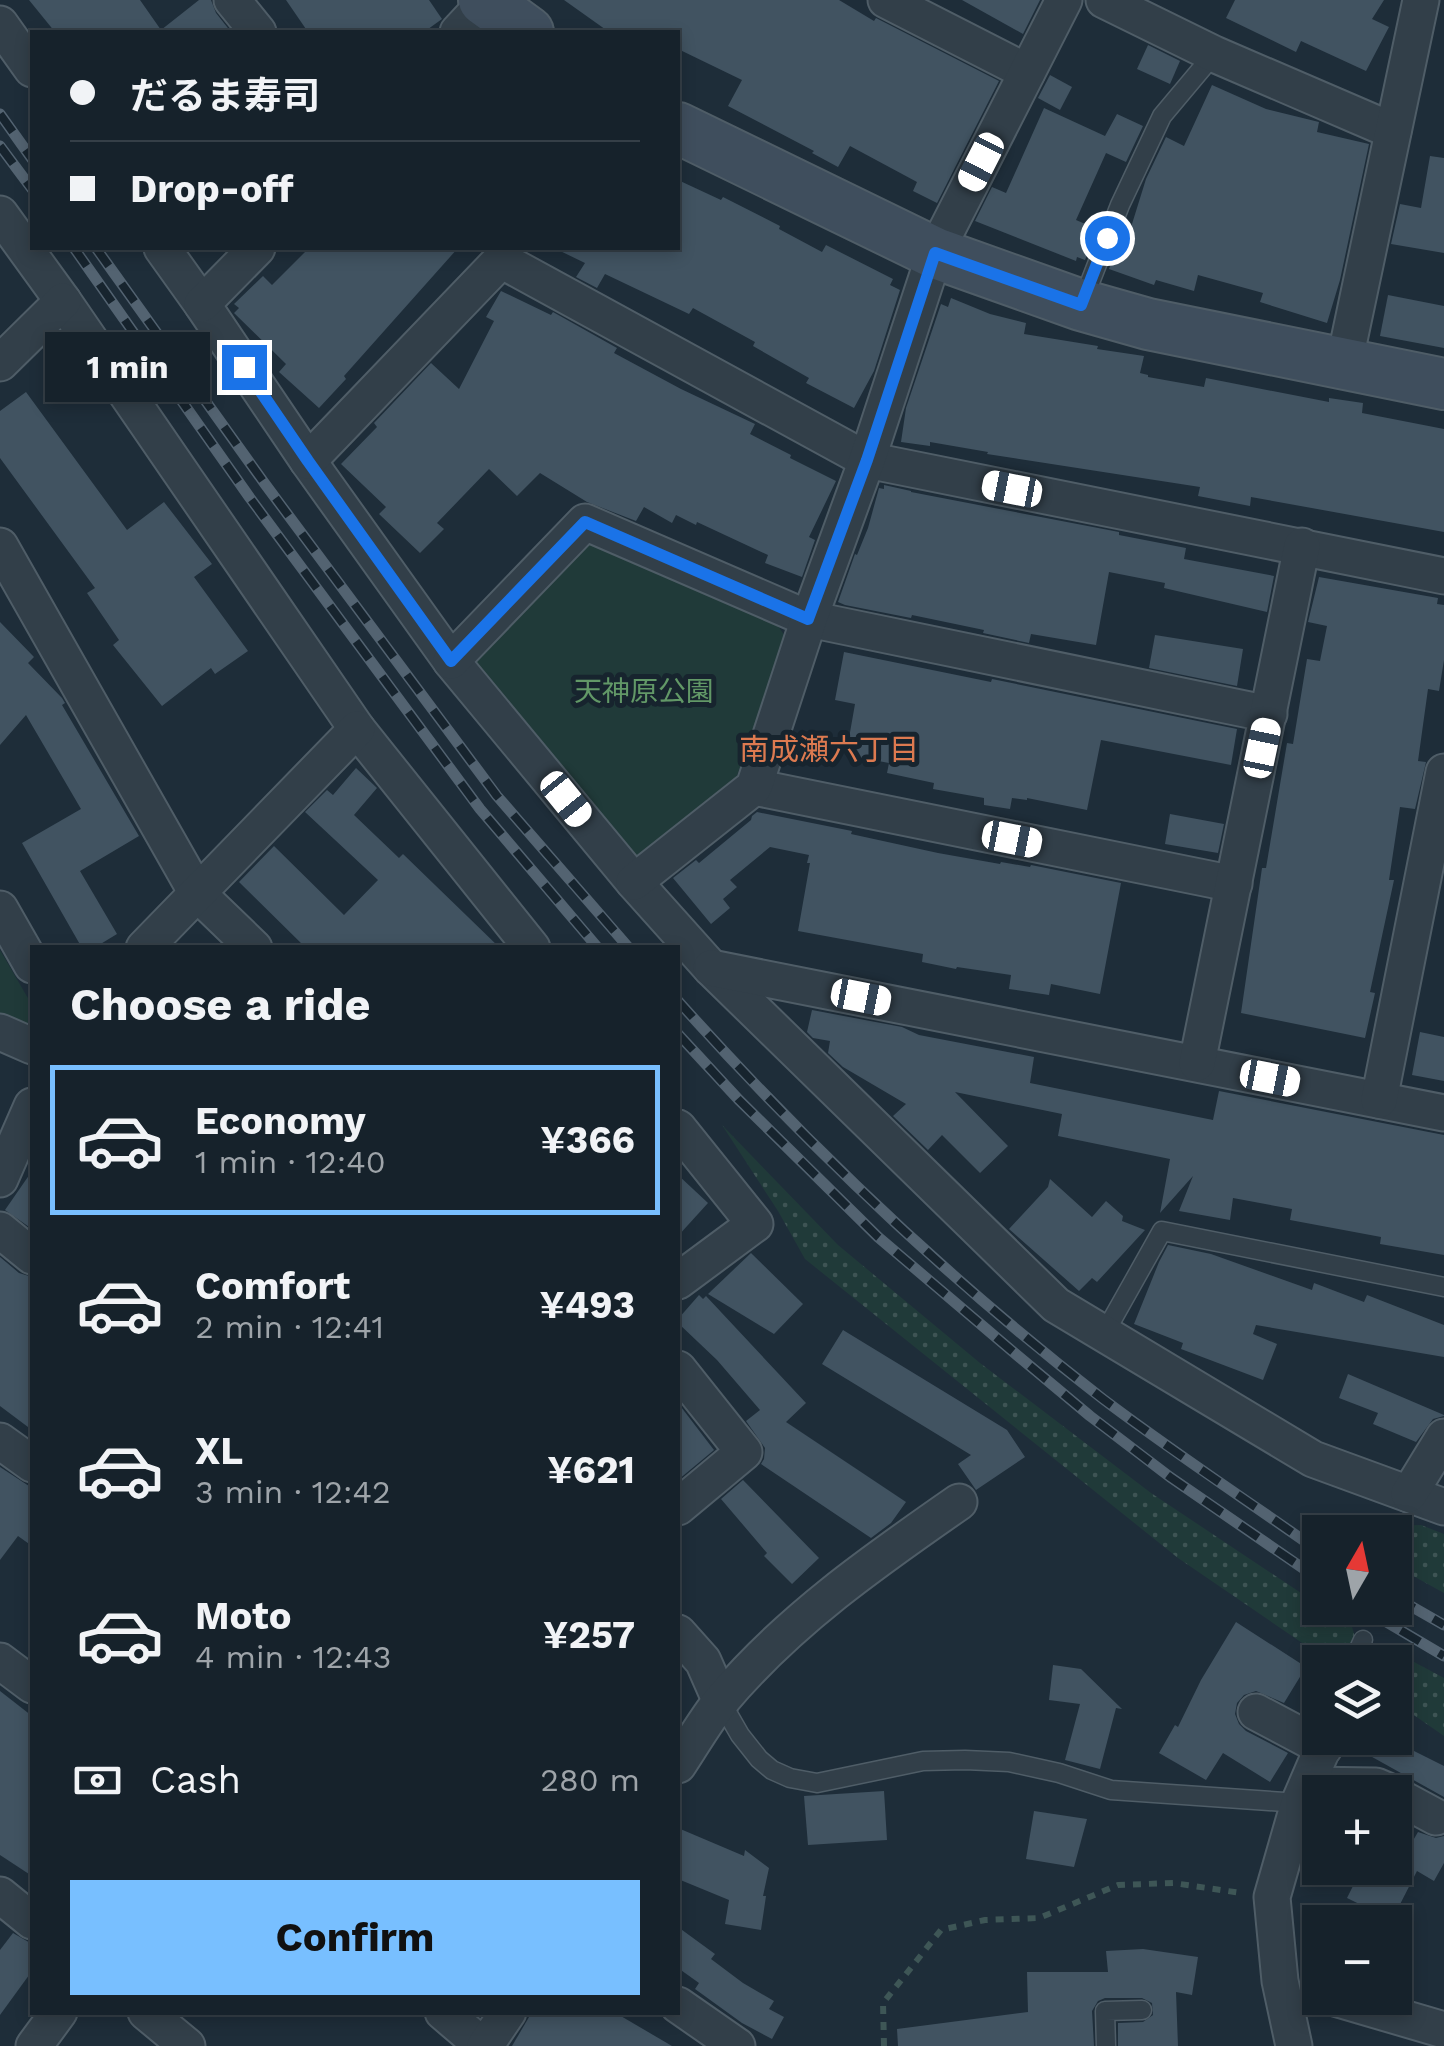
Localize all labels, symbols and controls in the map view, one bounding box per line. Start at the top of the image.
text: だるま寿司 [130,74,320,118]
car [954,128,1008,196]
text: Drop-off [130,167,294,211]
route start [1085,216,1130,261]
callout: 1 min [44,332,209,402]
route end [222,345,267,390]
text: 1 min [86,348,169,386]
car [980,469,1044,509]
park label: 天神原公園 [574,675,714,708]
car [1241,716,1283,780]
district label: 南成瀬六丁目 [739,732,919,767]
car [535,766,597,832]
car [980,819,1044,859]
car [829,977,893,1017]
text: Choose a ride [70,978,370,1031]
car [1238,1058,1302,1098]
icon: car [75,1095,165,1185]
text: Economy [195,1099,366,1143]
text: ¥366 [540,1118,635,1162]
text: 1 min · 12:40 [195,1143,386,1181]
icon: car [75,1260,165,1350]
text: Comfort [195,1264,350,1308]
text: ¥493 [540,1283,635,1327]
text: 2 min · 12:41 [195,1308,384,1346]
icon: car [75,1425,165,1515]
text: XL [195,1429,243,1473]
text: ¥621 [547,1448,635,1492]
text: 3 min · 12:42 [195,1473,391,1511]
north arrow [1302,1515,1412,1625]
map controls [1302,1515,1412,2015]
icon: car [75,1590,165,1680]
text: Moto [195,1594,291,1638]
text: ¥257 [543,1613,635,1657]
text: 4 min · 12:43 [195,1638,392,1676]
button: layers [1302,1645,1412,1755]
icon: cash [70,1753,125,1808]
text: Cash [150,1758,241,1802]
text: 280 m [540,1761,640,1799]
button: + [1302,1775,1412,1885]
button: Confirm [70,1880,640,1995]
button: − [1302,1905,1412,2015]

